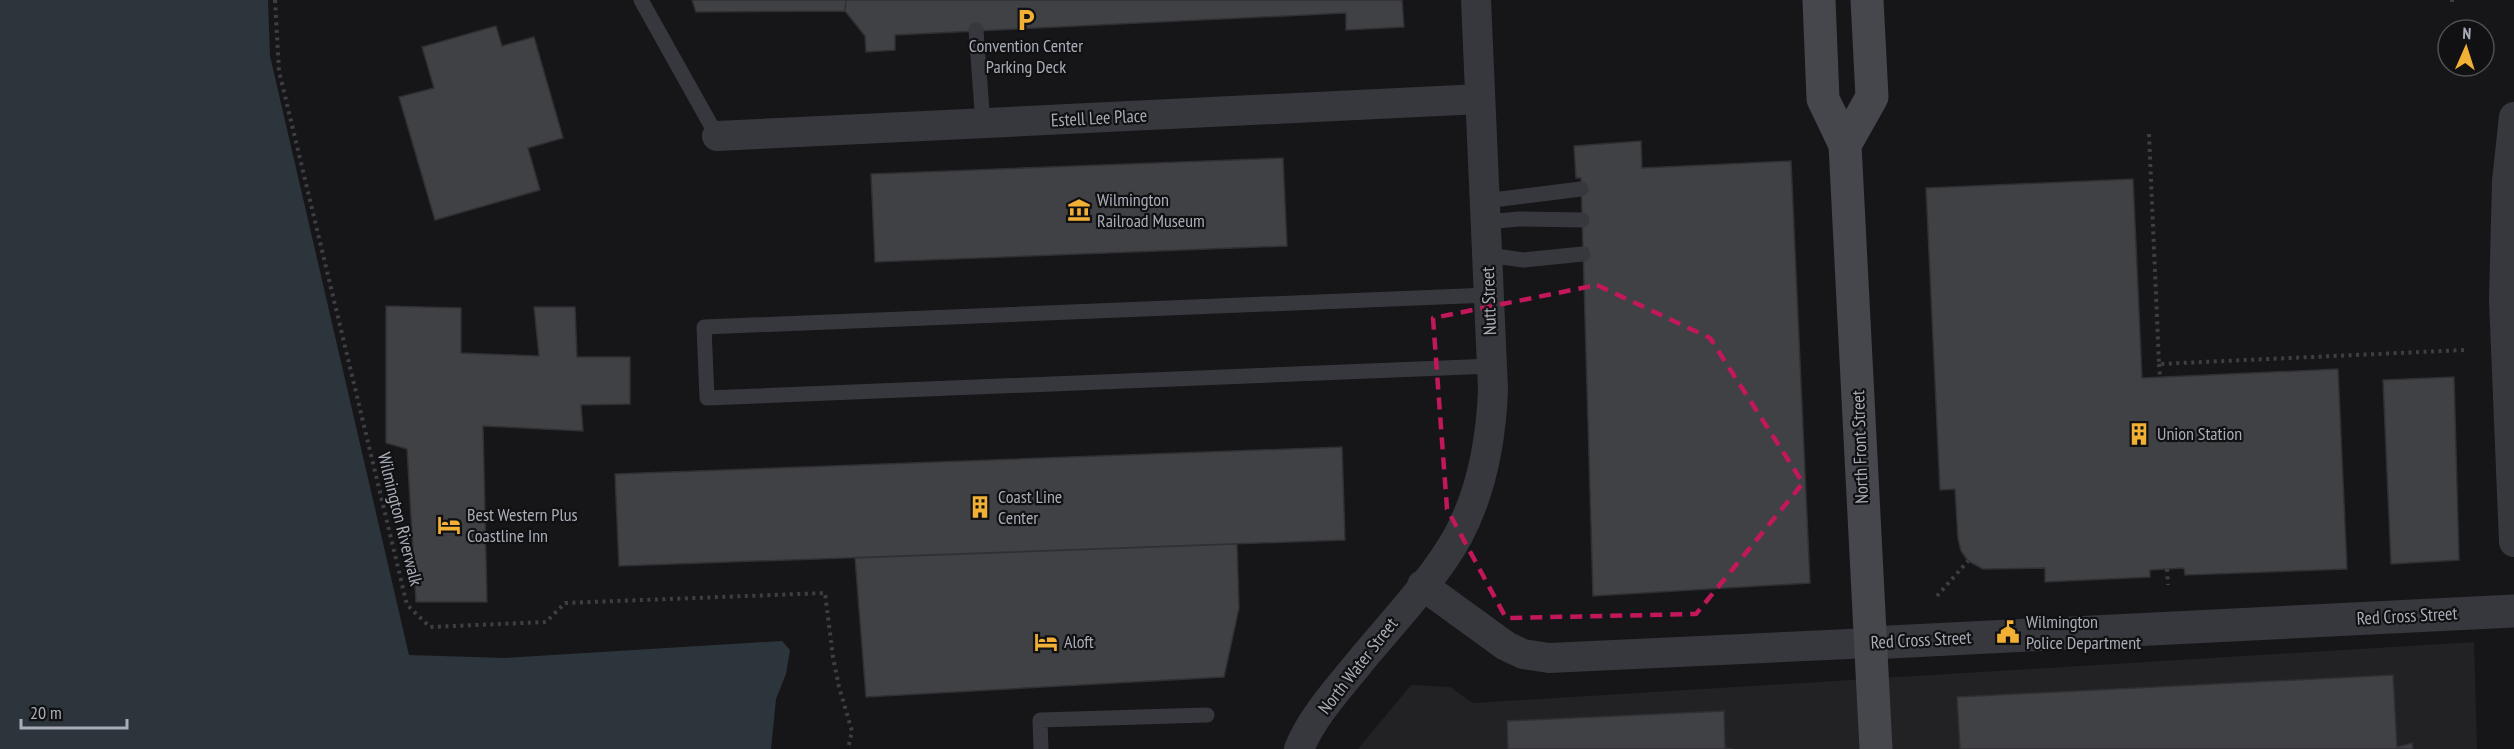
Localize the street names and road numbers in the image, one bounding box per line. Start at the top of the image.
street label: Estell Lee Place [1050,103,1148,132]
street label: Nutt Street [1476,266,1501,336]
street label: North Front Street [1846,390,1873,504]
street label: Wilmington Riverwalk [373,450,428,588]
street label: Red Cross Street [2356,601,2458,630]
street label: North Water Street [1313,613,1402,719]
street label: Red Cross Street [1870,625,1972,654]

